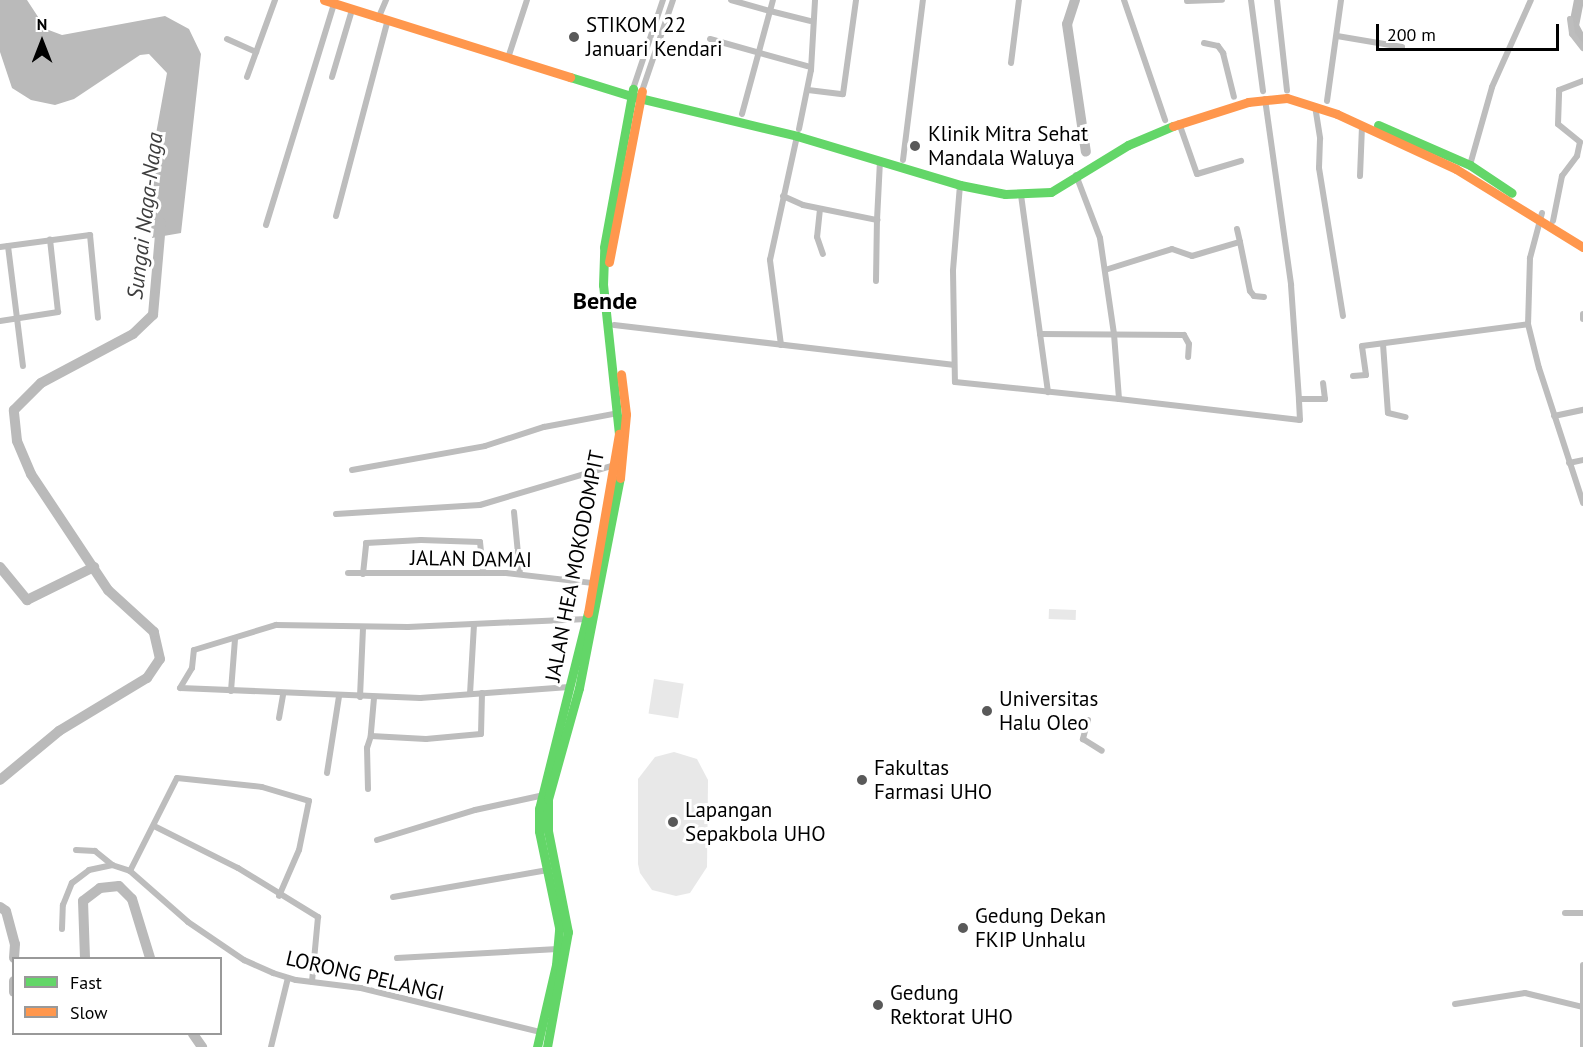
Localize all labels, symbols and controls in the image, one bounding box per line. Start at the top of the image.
north arrow [12,12,72,72]
place label: STIKOM 22 Januari Kendari [586,12,723,62]
scale bar [1379,12,1562,50]
text: N [37,14,47,34]
text: 200 m [1387,23,1436,46]
marker: STIKOM 22 Januari Kendari [567,30,581,44]
place label: Klinik Mitra Sehat Mandala Waluya [928,121,1089,171]
water label: Sungai Naga-Naga [122,131,168,301]
marker: Klinik Mitra Sehat Mandala Waluya [906,137,924,155]
district label: Bende [573,287,637,315]
street label: JALAN HEA MOKODOMPIT [540,448,610,684]
street label: JALAN DAMAI [410,545,532,573]
place label: Universitas Halu Oleo [999,686,1098,736]
marker: Universitas Halu Oleo [980,704,994,718]
place label: Fakultas Farmasi UHO [874,755,992,805]
marker: Fakultas Farmasi UHO [855,773,869,787]
place label: Lapangan Sepakbola UHO [685,797,826,847]
marker: Lapangan Sepakbola UHO [666,815,680,829]
place label: Gedung Dekan FKIP Unhalu [975,903,1106,953]
marker: Gedung Dekan FKIP Unhalu [956,921,970,935]
street label: LORONG PELANGI [283,946,447,1006]
legend [12,957,222,1035]
text: Fast [70,971,102,994]
place label: Gedung Rektorat UHO [890,980,1013,1030]
marker: Gedung Rektorat UHO [871,998,885,1012]
text: Slow [70,1001,108,1024]

